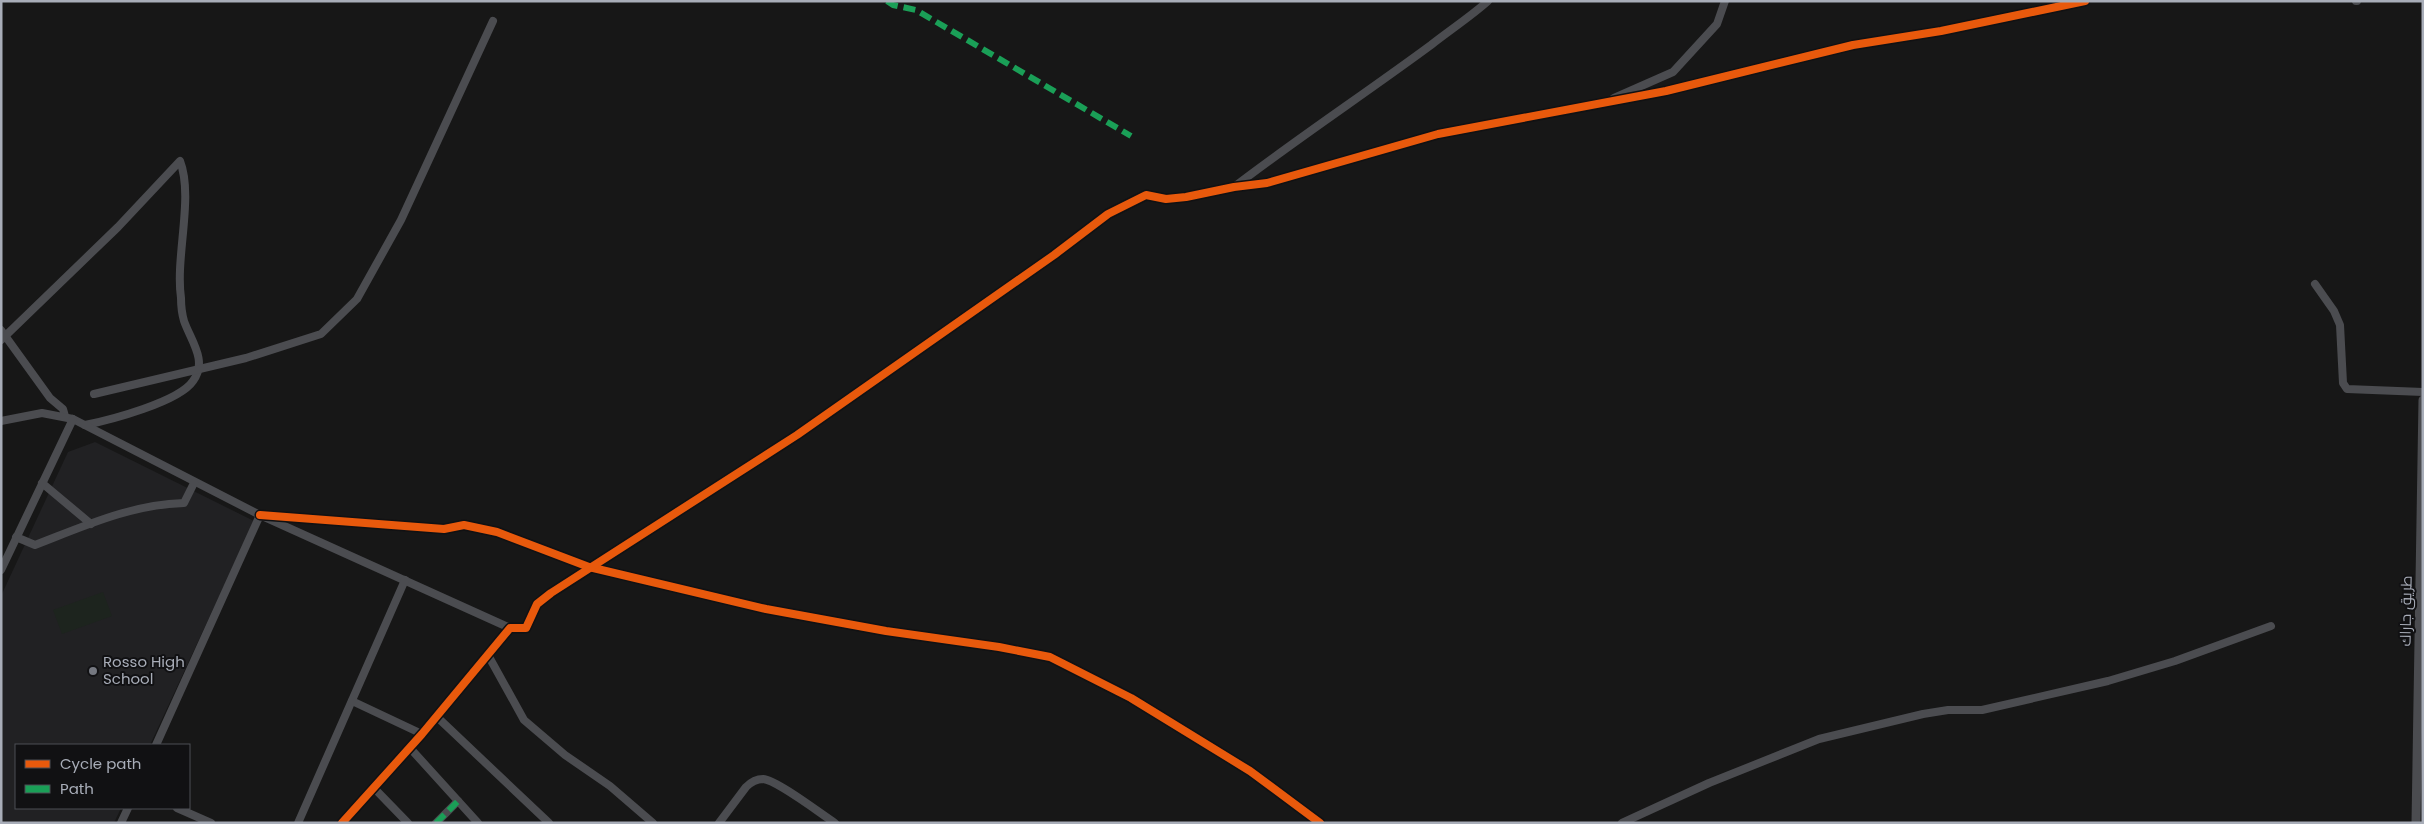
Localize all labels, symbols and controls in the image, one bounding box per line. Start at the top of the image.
street label: طريق جاراك [2394,575,2417,647]
place label: Rosso High School [103,651,185,689]
marker: Rosso High School [87,665,99,677]
legend [15,744,190,809]
text: Cycle path [60,753,141,774]
text: Path [60,778,94,799]

